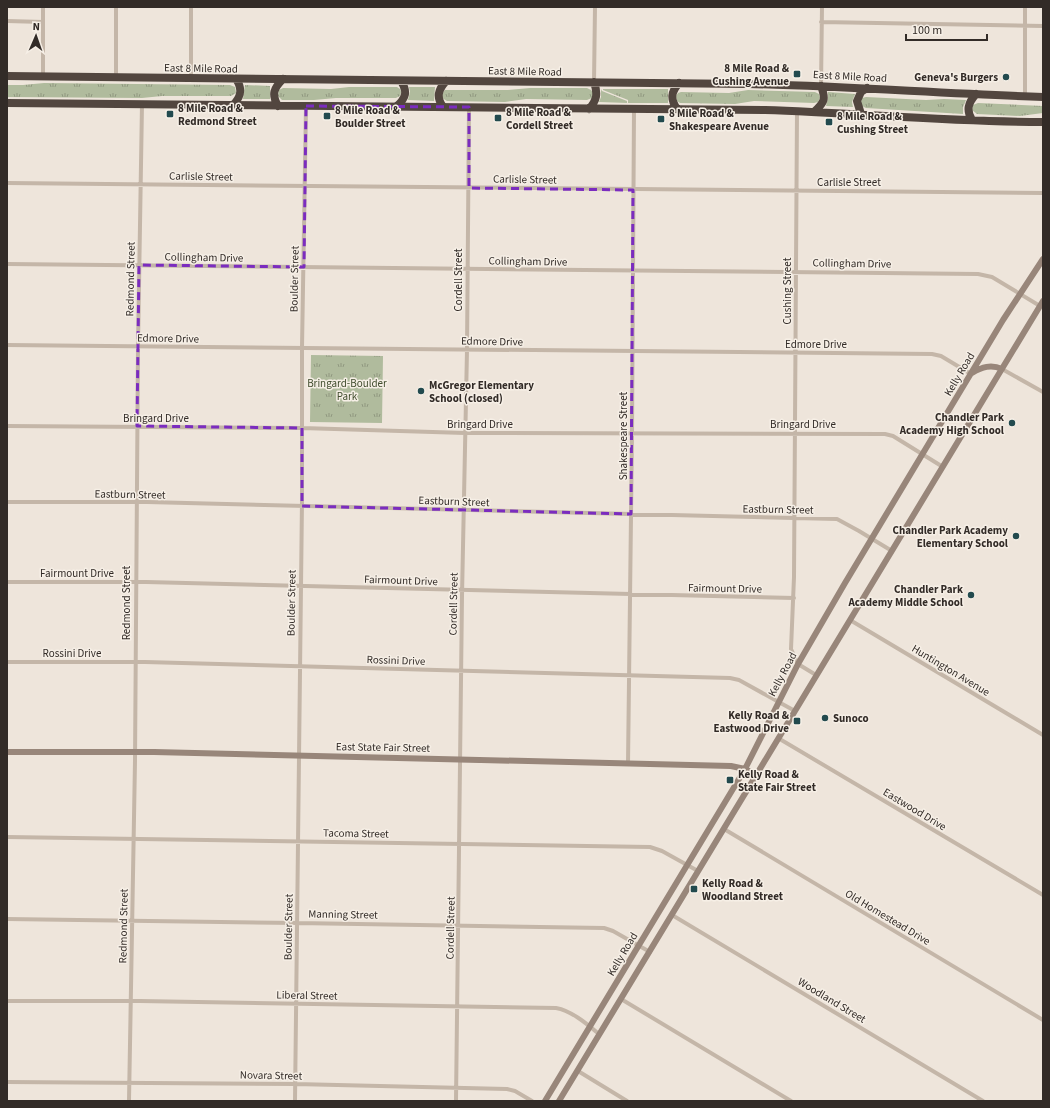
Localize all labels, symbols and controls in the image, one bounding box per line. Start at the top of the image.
north arrow [16,16,56,56]
scale bar [906,16,987,42]
text: N [32,19,40,34]
text: 100 m [912,22,942,39]
street label: East 8 Mile Road [164,60,238,77]
place label: 8 Mile Road & Cushing Avenue [712,61,790,89]
street label: East 8 Mile Road [488,63,562,80]
street label: East 8 Mile Road [813,67,887,86]
marker: 8 Mile Road & Cushing Avenue [792,69,802,79]
place label: Geneva's Burgers [914,70,998,85]
marker: Geneva's Burgers [1001,72,1011,82]
place label: 8 Mile Road & Redmond Street [178,101,258,129]
place label: 8 Mile Road & Boulder Street [335,103,406,131]
place label: 8 Mile Road & Cordell Street [506,105,574,133]
place label: 8 Mile Road & Shakespeare Avenue [669,106,769,134]
marker: 8 Mile Road & Redmond Street [165,109,175,119]
place label: 8 Mile Road & Cushing Street [837,109,909,137]
marker: 8 Mile Road & Boulder Street [322,111,332,121]
marker: 8 Mile Road & Cordell Street [493,113,503,123]
marker: 8 Mile Road & Shakespeare Avenue [656,114,666,124]
marker: 8 Mile Road & Cushing Street [824,117,834,127]
street label: Carlisle Street [169,168,233,185]
street label: Carlisle Street [493,171,557,188]
street label: Carlisle Street [817,175,881,190]
street label: Redmond Street [122,241,139,316]
street label: Boulder Street [286,245,303,312]
street label: Cordell Street [451,248,466,311]
street label: Collingham Drive [164,249,244,266]
street label: Collingham Drive [488,253,568,270]
street label: Collingham Drive [812,255,892,272]
street label: Cushing Street [780,257,795,324]
street label: Edmore Drive [137,330,200,347]
street label: Edmore Drive [461,333,524,350]
street label: Edmore Drive [785,337,848,352]
street label: Kelly Road [941,350,978,399]
park label: Bringard-Boulder Park [307,376,387,404]
place label: McGregor Elementary School (closed) [429,378,534,406]
marker: McGregor Elementary School (closed) [416,386,426,396]
street label: Shakespeare Street [616,391,631,480]
place label: Chandler Park Academy High School [899,410,1005,438]
street label: Bringard Drive [123,411,189,426]
street label: Bringard Drive [447,417,513,432]
street label: Bringard Drive [770,417,836,432]
marker: Chandler Park Academy High School [1007,418,1017,428]
street label: Eastburn Street [94,486,166,503]
street label: Eastburn Street [418,493,490,510]
street label: Eastburn Street [742,501,814,518]
place label: Chandler Park Academy Elementary School [893,523,1009,551]
marker: Chandler Park Academy Elementary School [1011,531,1021,541]
street label: Redmond Street [119,565,134,640]
street label: Fairmount Drive [40,566,115,581]
street label: Boulder Street [283,569,300,636]
street label: Fairmount Drive [364,572,439,589]
street label: Cordell Street [445,572,462,636]
street label: Fairmount Drive [688,580,763,597]
place label: Chandler Park Academy Middle School [848,582,964,610]
marker: Chandler Park Academy Middle School [966,590,976,600]
street label: Huntington Avenue [909,641,993,700]
street label: Rossini Drive [43,646,102,661]
street label: Kelly Road [764,649,800,699]
street label: Rossini Drive [366,652,426,669]
place label: Kelly Road & Eastwood Drive [713,708,790,736]
place label: Sunoco [833,711,869,726]
marker: Sunoco [820,713,830,723]
marker: Kelly Road & Eastwood Drive [792,716,802,726]
street label: East State Fair Street [336,739,431,756]
place label: Kelly Road & State Fair Street [738,767,817,795]
marker: Kelly Road & State Fair Street [725,775,735,785]
street label: Eastwood Drive [880,785,950,835]
street label: Tacoma Street [323,825,389,842]
place label: Kelly Road & Woodland Street [702,876,784,904]
marker: Kelly Road & Woodland Street [689,884,699,894]
street label: Old Homestead Drive [842,886,934,949]
street label: Redmond Street [115,888,132,963]
street label: Boulder Street [280,893,297,960]
street label: Cordell Street [442,896,459,960]
street label: Manning Street [308,906,378,923]
street label: Kelly Road [604,930,641,979]
street label: Woodland Street [795,974,869,1027]
street label: Liberal Street [276,987,338,1004]
street label: Novara Street [240,1067,303,1084]

